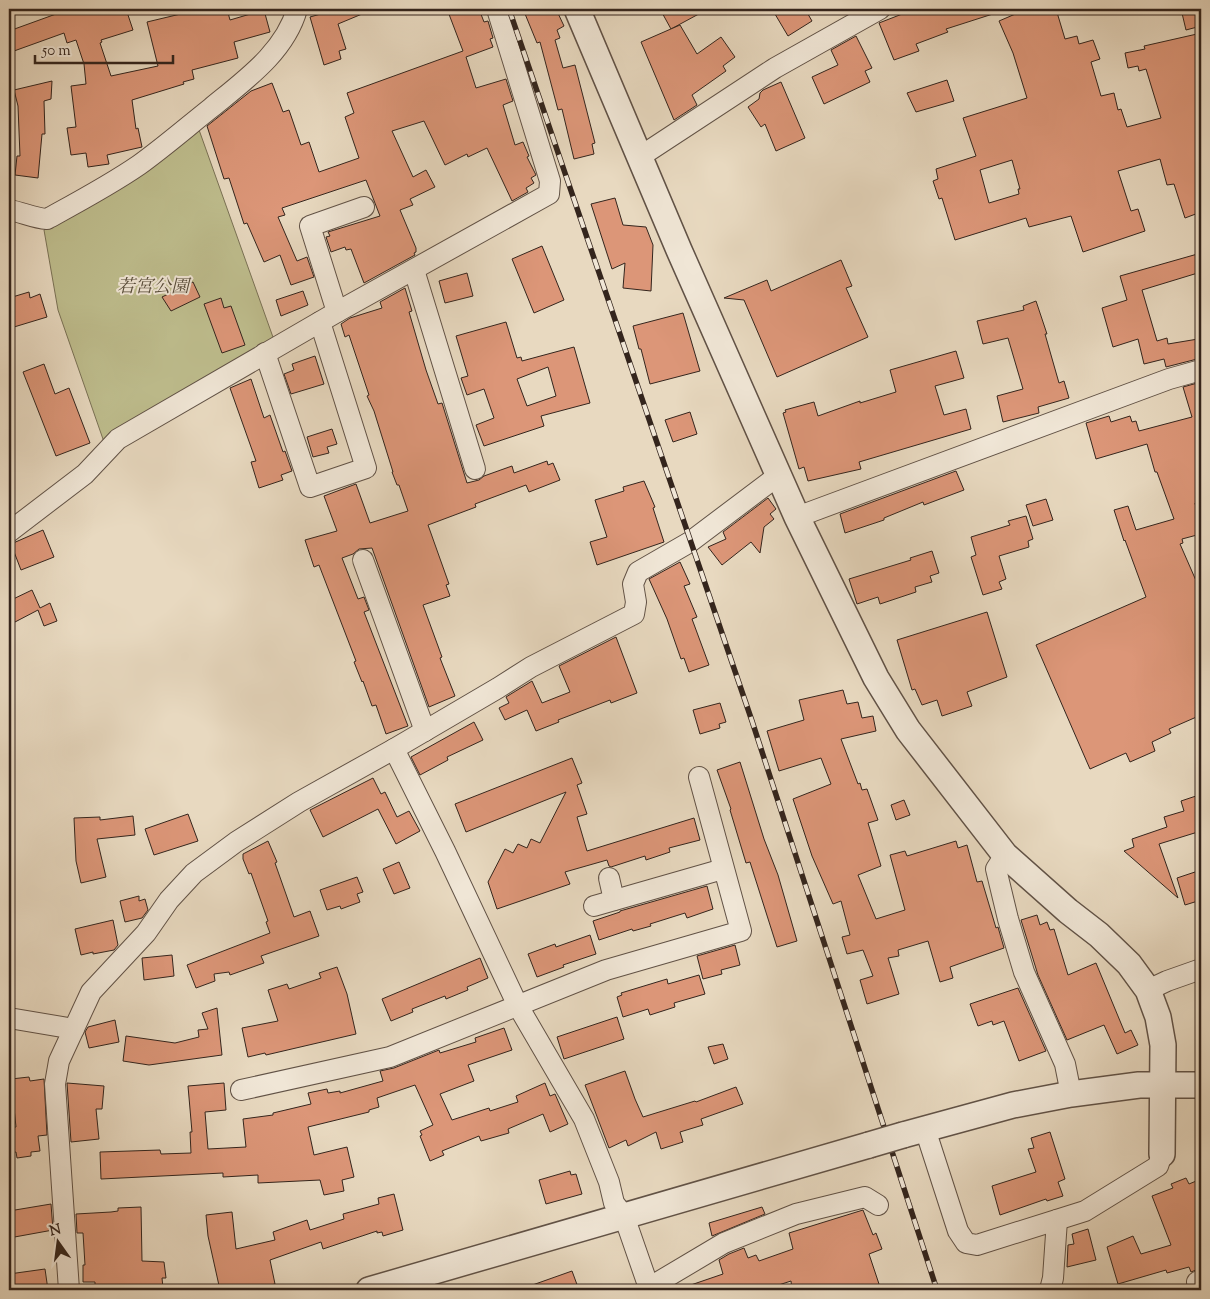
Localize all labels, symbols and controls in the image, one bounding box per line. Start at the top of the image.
scale bar [35,32,172,64]
text: 50 m [41,41,71,62]
park label: 若宮公園 [117,275,192,301]
north arrow [32,1216,82,1266]
text: N [47,1220,63,1242]

